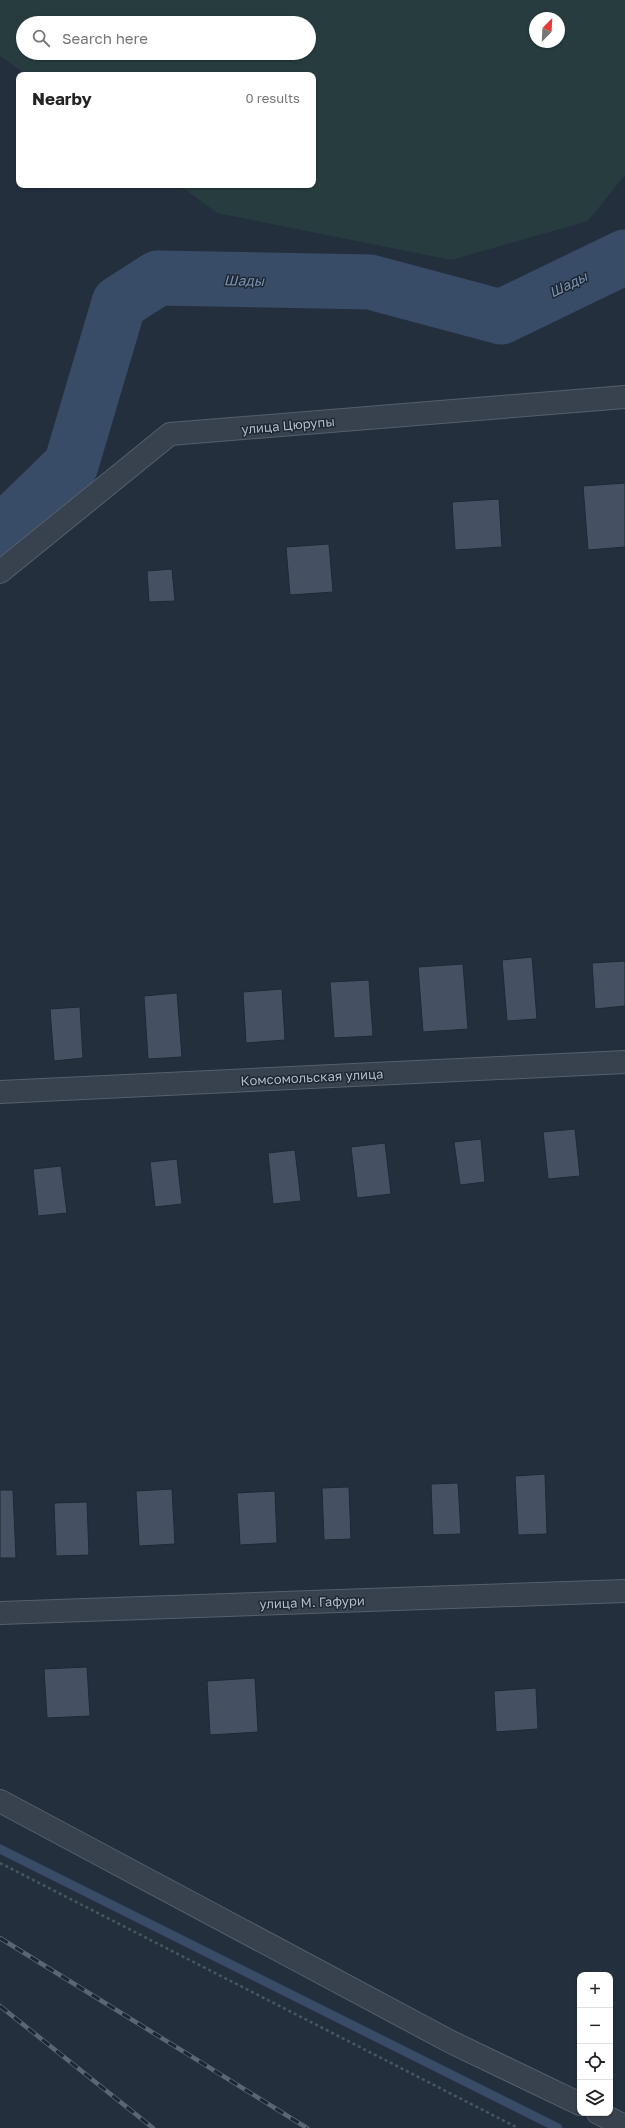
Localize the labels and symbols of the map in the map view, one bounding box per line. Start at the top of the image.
north arrow [529,12,565,48]
water label: Шады [546,267,590,300]
water label: Шады [224,271,265,289]
street label: улица Цюрупы [241,413,335,437]
street label: Комсомольская улица [240,1065,384,1089]
street label: улица М. Гафури [259,1592,365,1612]

